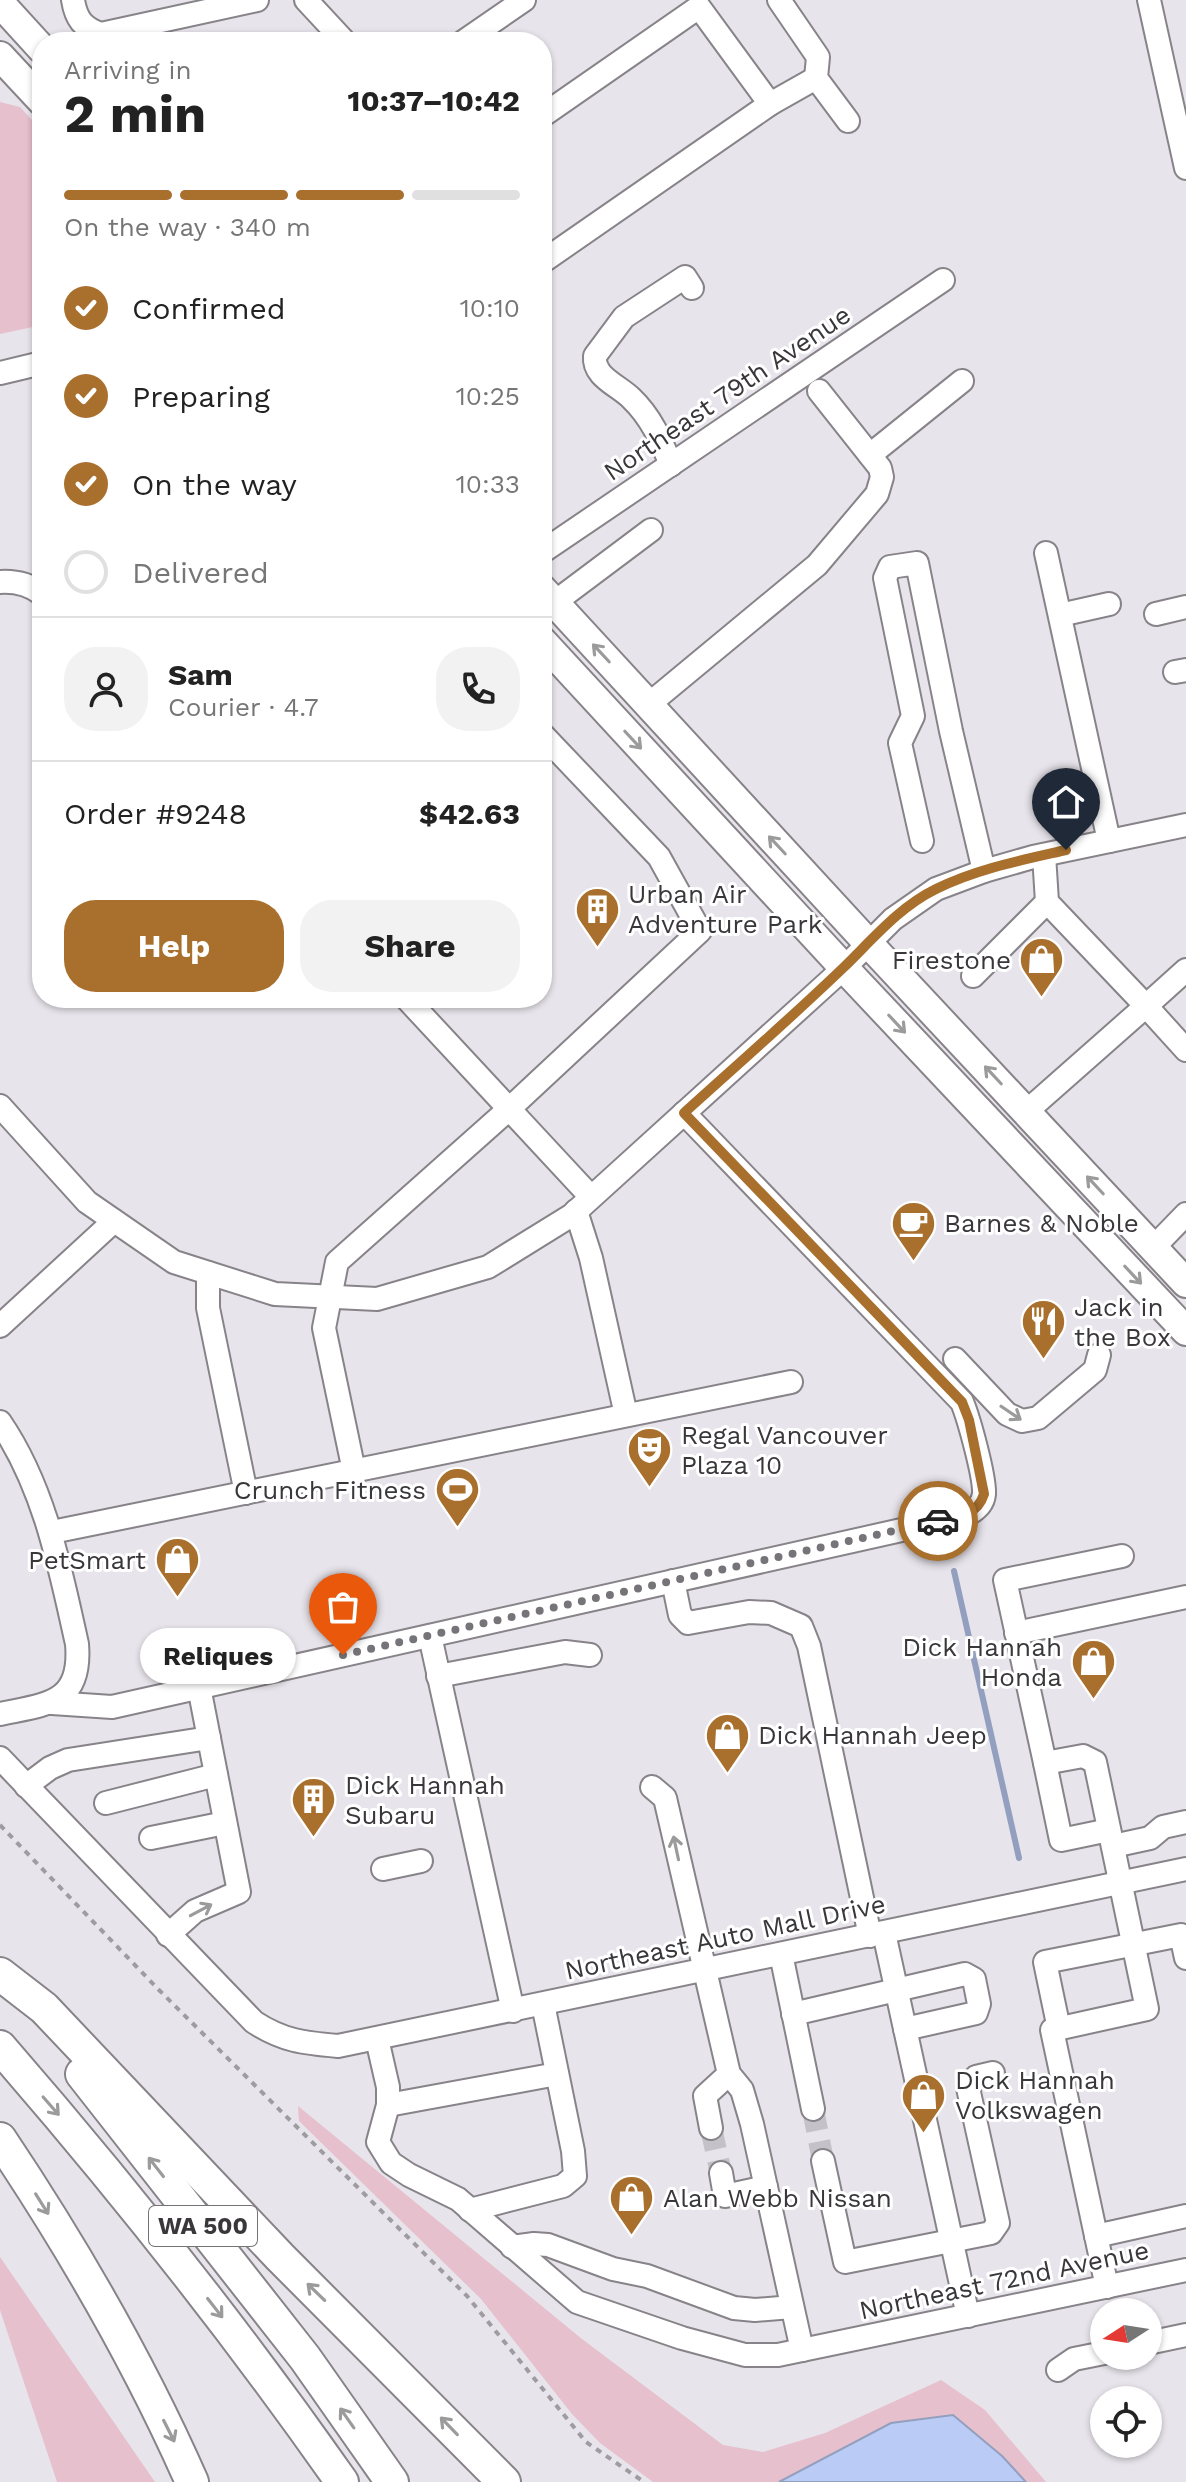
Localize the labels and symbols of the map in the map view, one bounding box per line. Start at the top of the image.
street label: Northeast 79th Avenue [598,299,856,487]
one-way arrow [592,643,611,664]
one-way arrow [623,729,641,749]
pin [1032,768,1100,850]
one-way arrow [768,835,786,855]
place label: Urban Air Adventure Park [628,879,823,939]
building icon: Urban Air Adventure Park [573,885,621,948]
shop icon: Firestone [1018,936,1066,999]
place label: Firestone [892,945,1011,975]
one-way arrow [888,1014,906,1034]
one-way arrow [983,1065,1002,1085]
one-way arrow [1086,1175,1105,1195]
cafe icon: Barnes & Noble [889,1199,937,1262]
place label: Barnes & Noble [944,1208,1139,1238]
one-way arrow [1123,1265,1142,1285]
place label: Jack in the Box [1074,1292,1171,1352]
restaurant icon: Jack in the Box [1019,1298,1067,1361]
one-way arrow [999,1405,1021,1422]
place label: Regal Vancouver Plaza 10 [681,1420,888,1480]
theatre icon: Regal Vancouver Plaza 10 [626,1426,674,1489]
sports icon: Crunch Fitness [433,1466,481,1529]
place label: Crunch Fitness [234,1475,426,1505]
courier [898,1481,978,1561]
shop icon: PetSmart [153,1536,201,1599]
place label: PetSmart [28,1545,146,1575]
pin [309,1573,377,1655]
callout: Reliques [139,1627,295,1683]
place label: Dick Hannah Honda [902,1632,1062,1692]
shop icon: Dick Hannah Honda [1069,1638,1117,1701]
shop icon: Dick Hannah Jeep [703,1711,751,1774]
place label: Dick Hannah Jeep [758,1720,987,1750]
place label: Dick Hannah Subaru [345,1770,505,1830]
building icon: Dick Hannah Subaru [290,1776,338,1839]
one-way arrow [668,1836,683,1862]
street label: Northeast Auto Mall Drive [562,1888,888,1986]
one-way arrow [189,1901,212,1917]
place label: Dick Hannah Volkswagen [955,2065,1115,2125]
shop icon: Dick Hannah Volkswagen [900,2071,948,2134]
one-way arrow [42,2095,60,2116]
one-way arrow [147,2157,165,2178]
shop icon: Alan Webb Nissan [608,2174,656,2237]
place label: Alan Webb Nissan [663,2183,892,2213]
one-way arrow [35,2192,51,2215]
road number: WA 500 [149,2206,257,2246]
street label: Northeast 72nd Avenue [856,2235,1152,2325]
one-way arrow [306,2283,326,2302]
one-way arrow [206,2297,223,2318]
north arrow [1090,2298,1162,2370]
one-way arrow [339,2408,355,2430]
one-way arrow [440,2416,459,2436]
one-way arrow [161,2419,177,2443]

